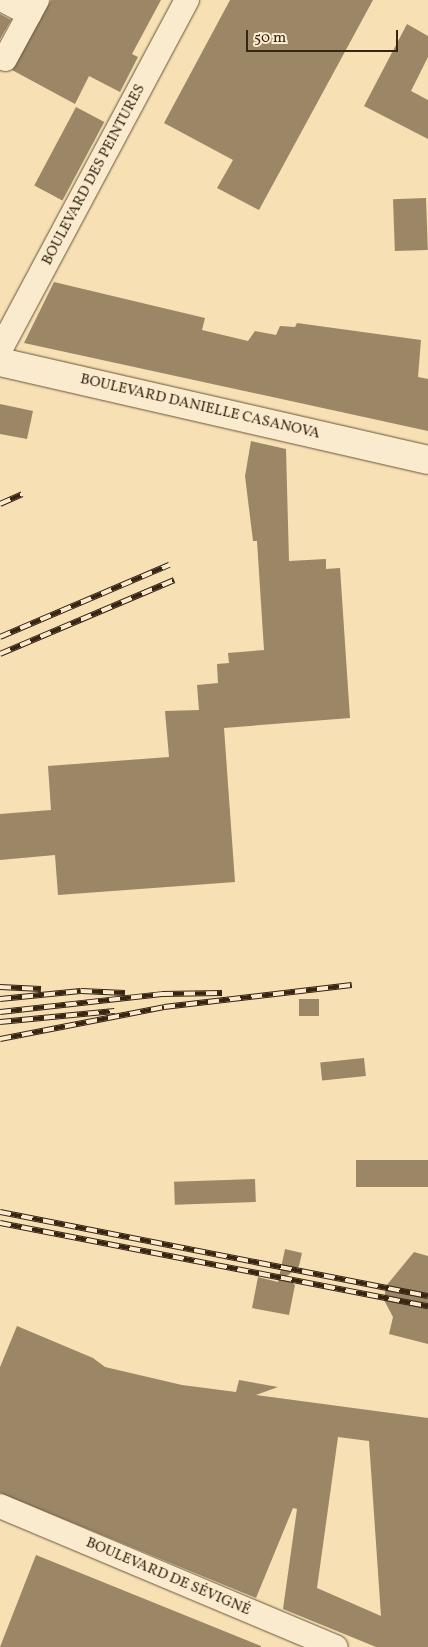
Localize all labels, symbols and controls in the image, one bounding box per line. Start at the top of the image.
scale bar [248,20,400,52]
text: 50 m [254,28,286,49]
street label: BOULEVARD DES PEINTURES [39,81,149,269]
street label: BOULEVARD DANIELLE CASANOVA [78,371,322,443]
street label: BOULEVARD DE SÉVIGNÉ [83,1534,253,1620]

